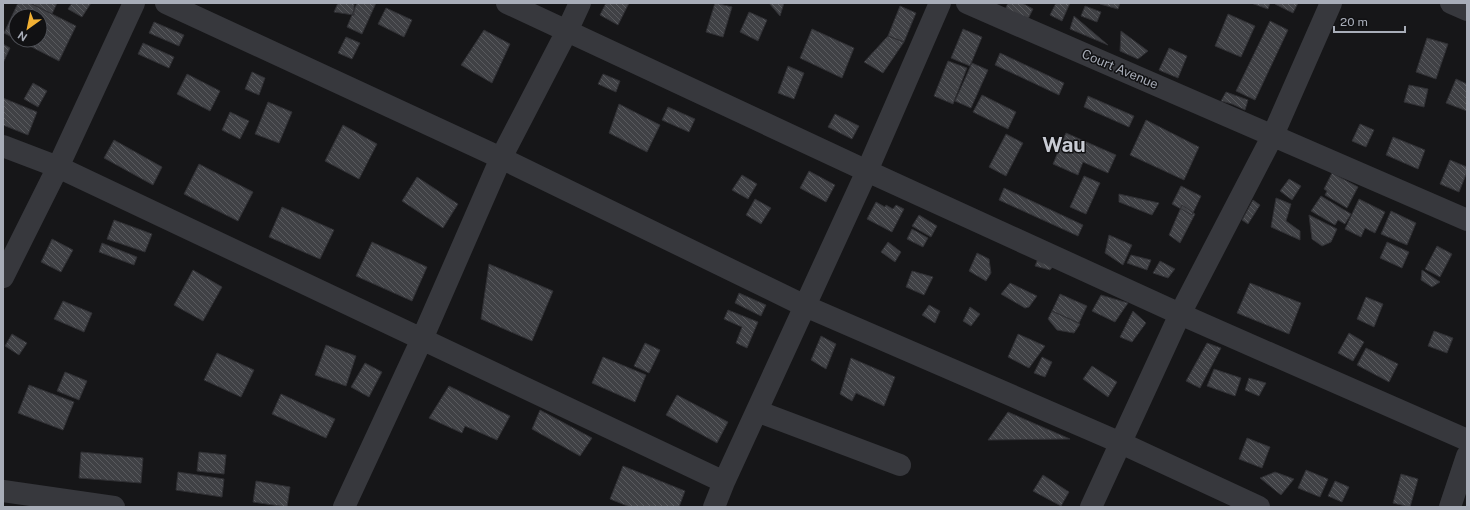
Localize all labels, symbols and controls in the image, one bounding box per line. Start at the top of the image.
north arrow [8,8,48,48]
scale bar [1334,8,1405,34]
text: 20 m [1340,15,1368,29]
text: N [16,29,29,44]
street label: Court Avenue [1079,46,1161,92]
district label: Wau [1042,132,1086,157]

